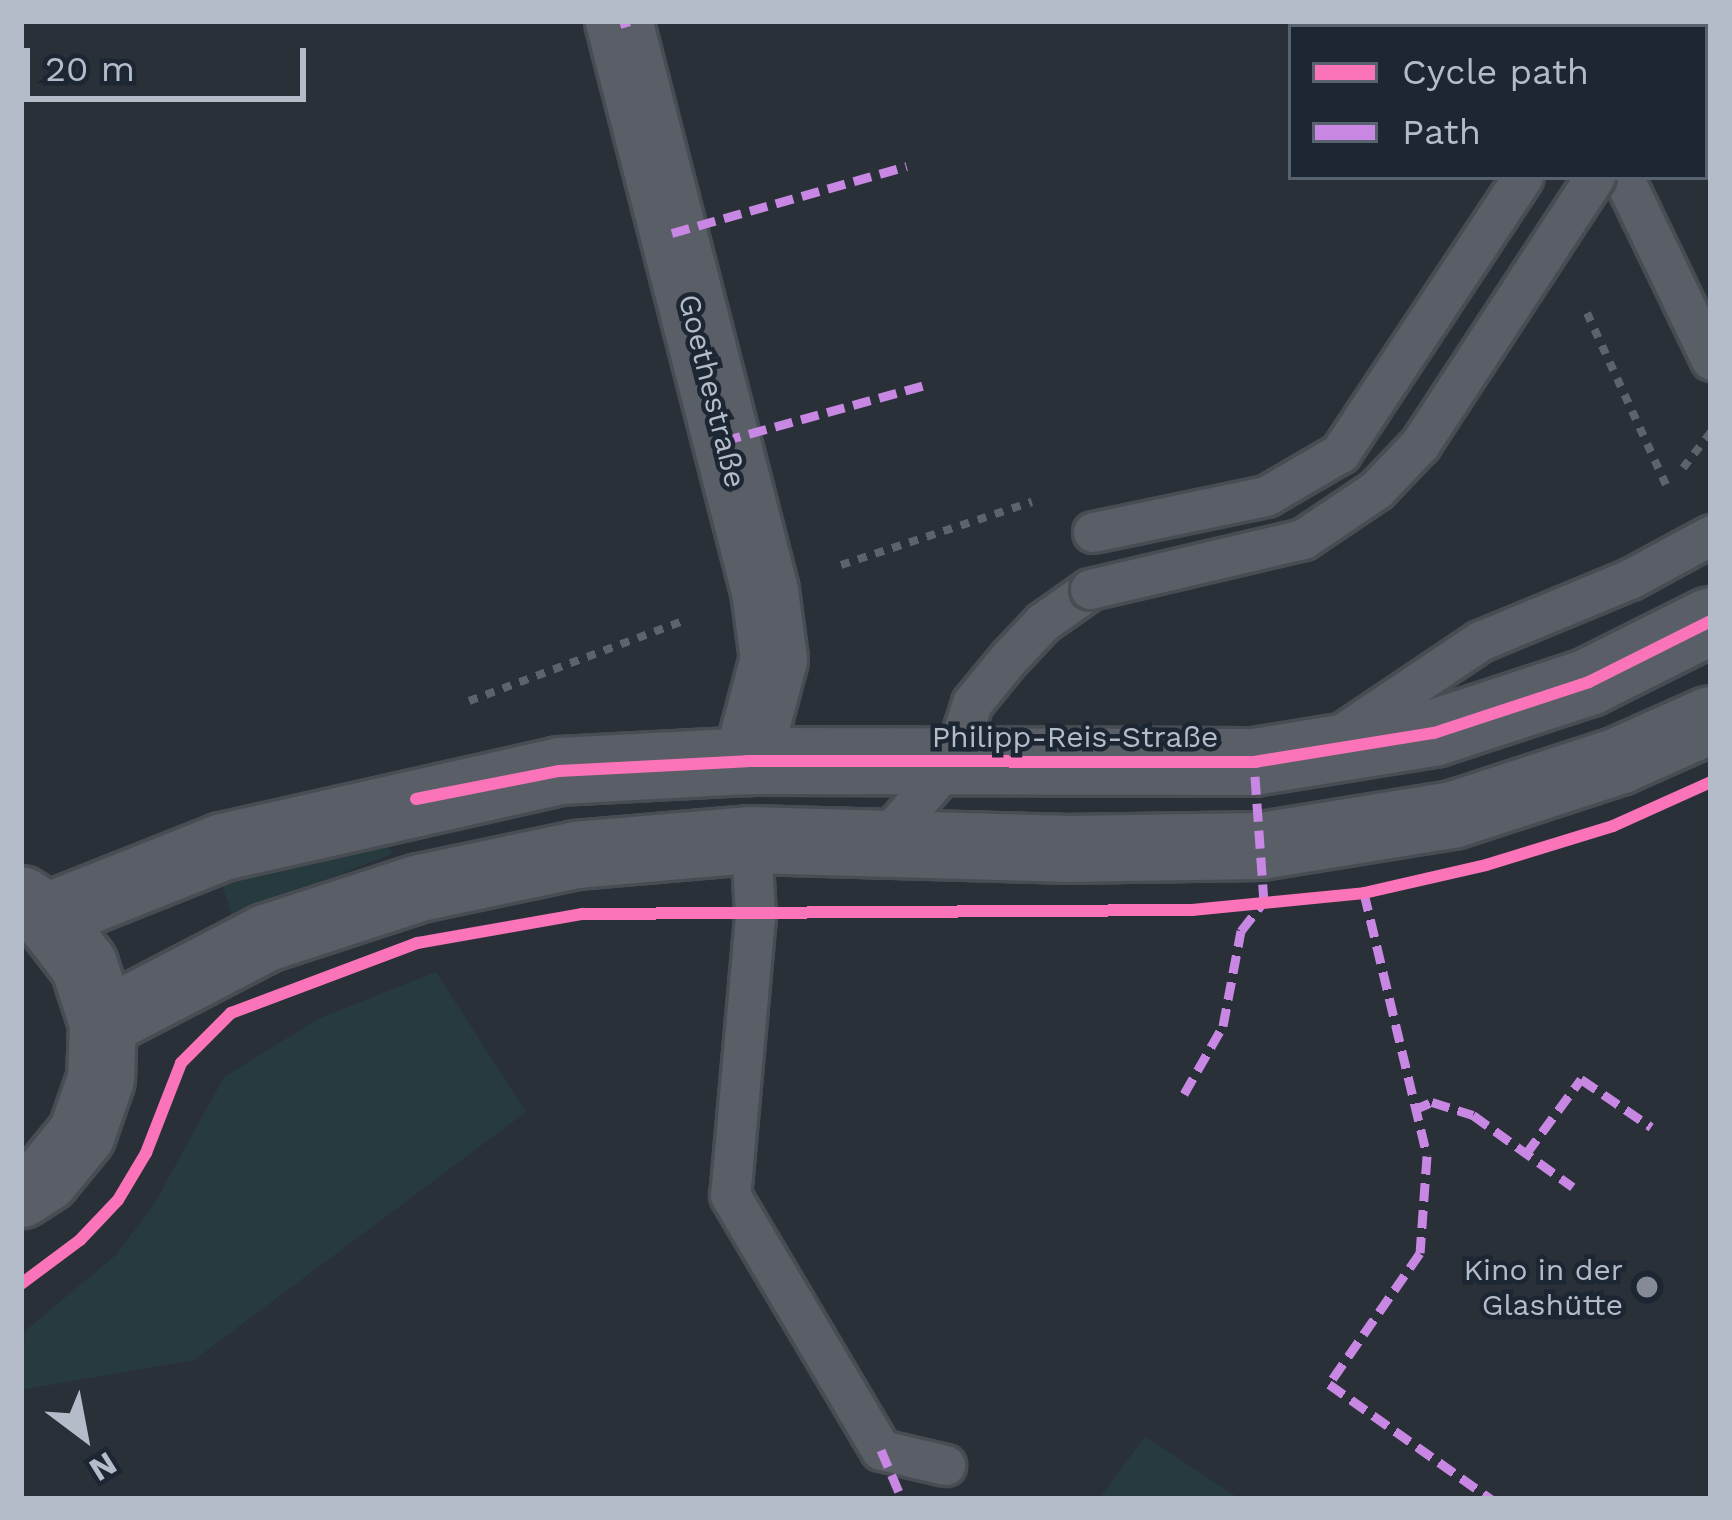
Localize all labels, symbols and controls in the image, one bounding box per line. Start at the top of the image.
scale bar [30,24,312,98]
legend [1288,24,1708,180]
text: 20 m [45,48,135,90]
text: Cycle path [1402,51,1589,93]
text: Path [1402,111,1481,153]
street label: Goethestraße [671,291,753,491]
street label: Philipp-Reis-Straße [932,719,1218,755]
place label: Kino in der Glashütte [1463,1252,1623,1322]
marker: Kino in der Glashütte [1634,1274,1660,1300]
north arrow [24,1376,144,1496]
text: N [83,1444,124,1490]

